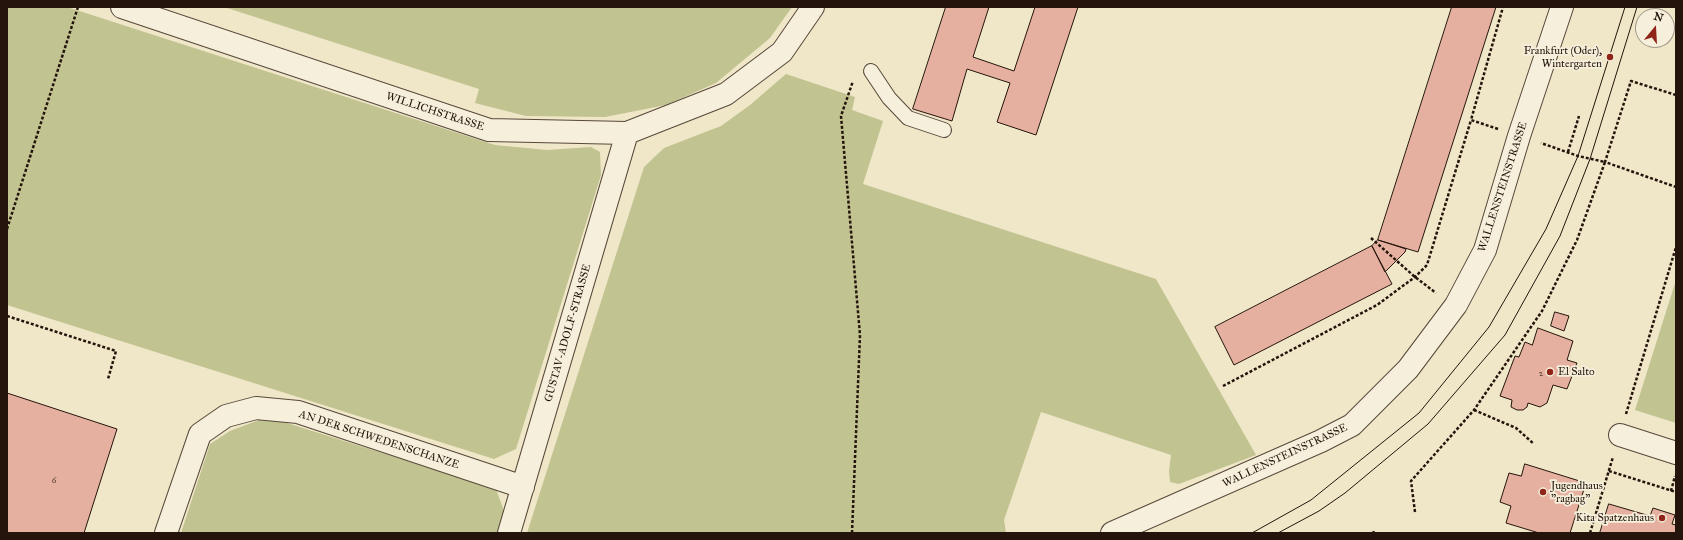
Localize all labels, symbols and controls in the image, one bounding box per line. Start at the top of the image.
north arrow [1635,8,1675,48]
text: N [1652,9,1665,25]
place label: Frankfurt (Oder), Wintergarten [1524,44,1602,70]
marker: Frankfurt (Oder), Wintergarten [1605,52,1615,62]
street label: WILLICHSTRASSE [384,90,486,134]
street label: WALLENSTEINSTRASSE [1476,120,1530,254]
street label: GUSTAV-ADOLF-STRASSE [542,263,594,403]
place label: El Salto [1558,365,1595,379]
marker: El Salto [1545,367,1555,377]
house number: 2 [1539,369,1543,379]
street label: AN DER SCHWEDENSCHANZE [297,408,461,472]
street label: WALLENSTEINSTRASSE [1221,421,1349,491]
house number: 6 [52,476,56,486]
place label: Jugendhaus "ragbag" [1551,479,1603,505]
marker: Jugendhaus "ragbag" [1538,487,1548,497]
place label: Kita Spatzenhaus [1576,511,1654,525]
marker: Kita Spatzenhaus [1657,513,1667,523]

